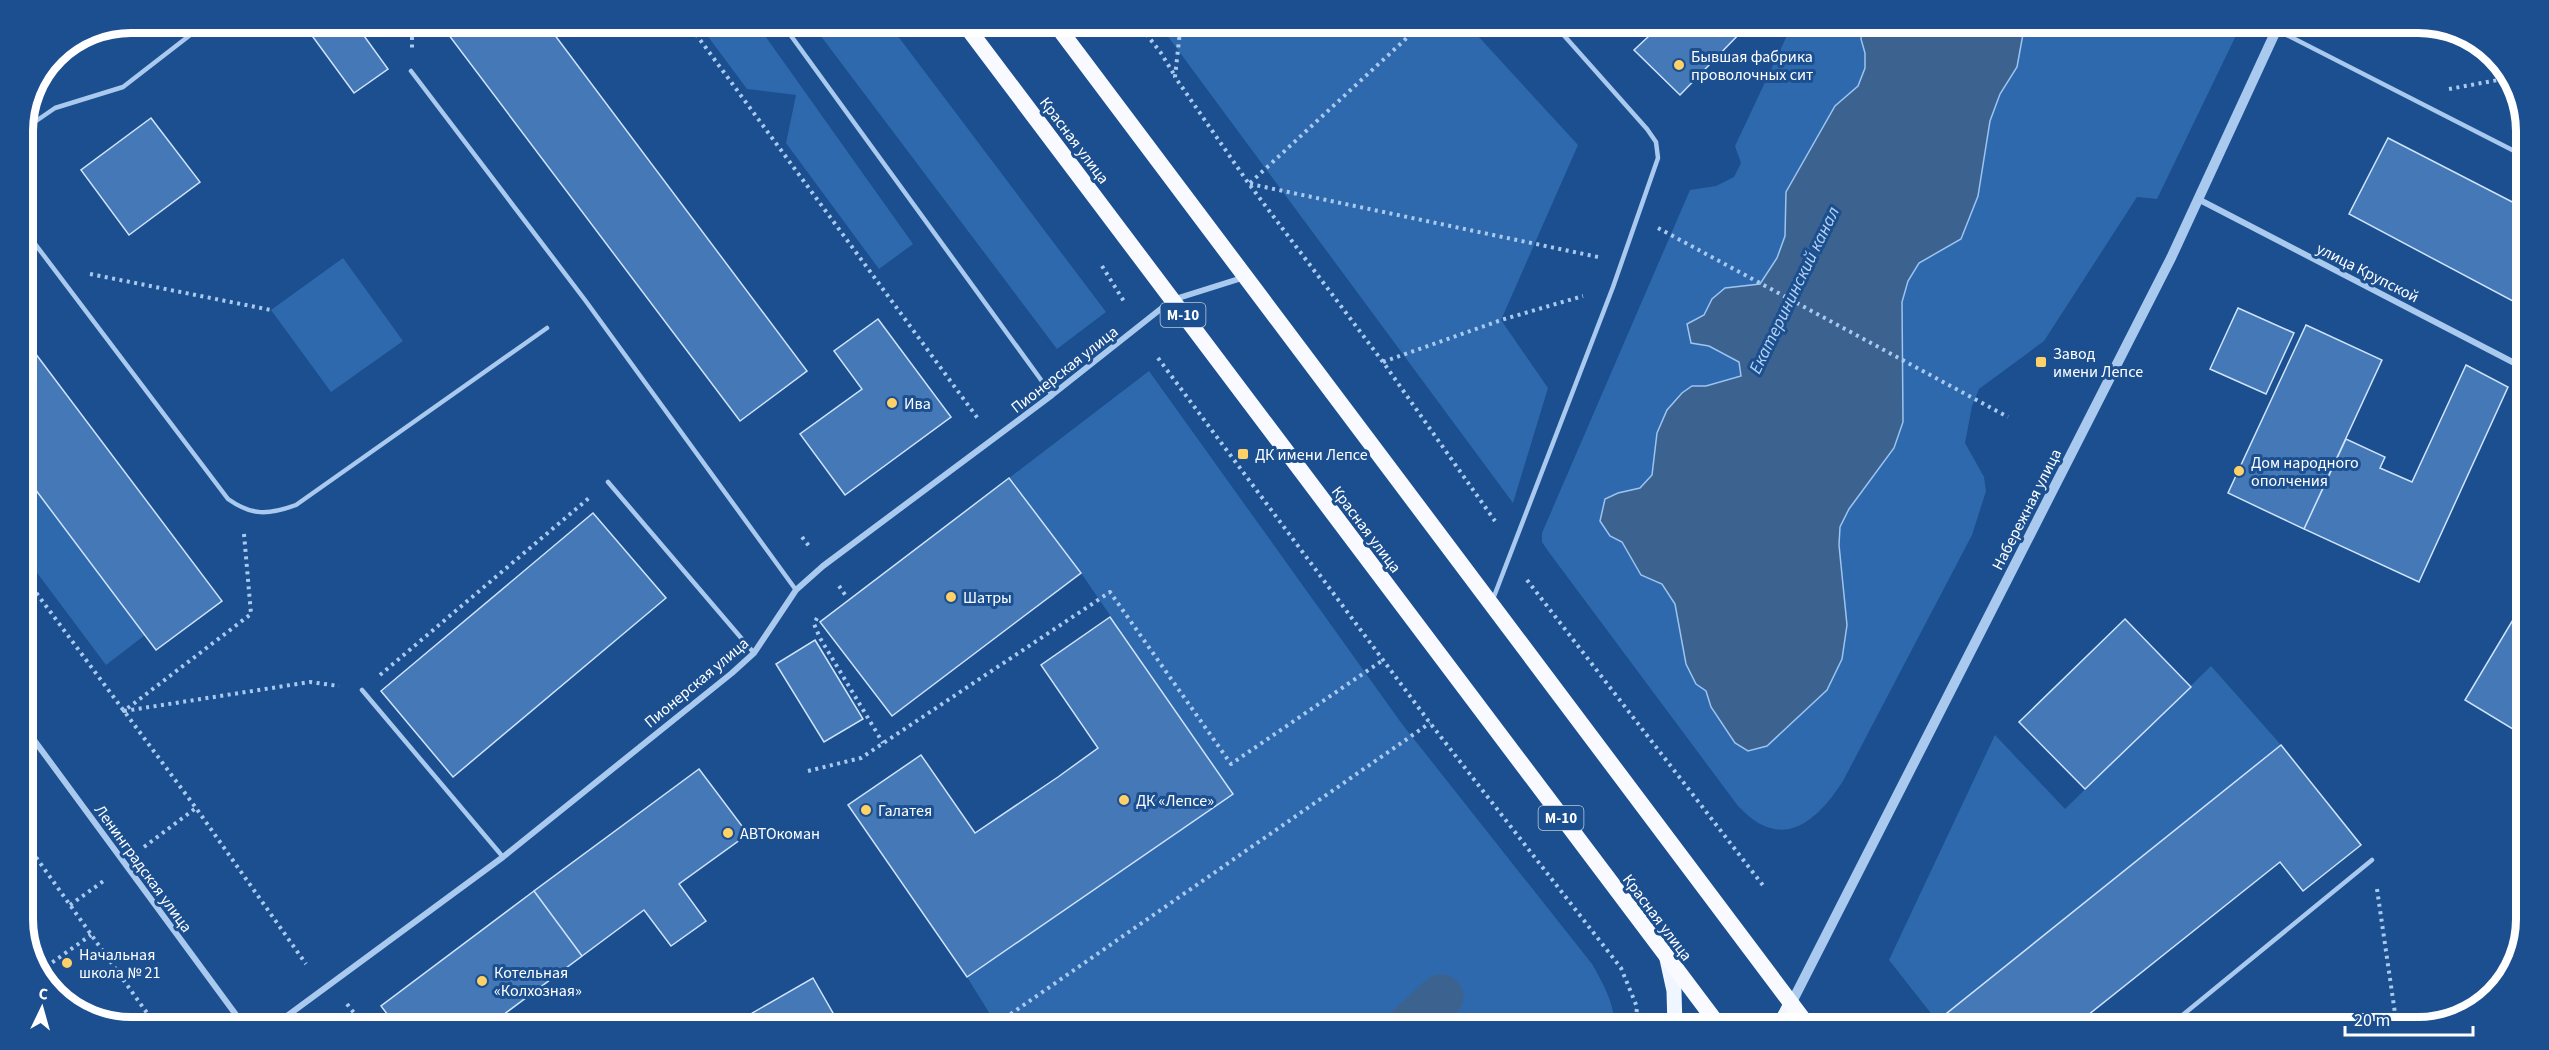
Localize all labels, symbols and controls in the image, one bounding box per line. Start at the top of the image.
place label: Бывшая фабрика проволочных сит [1691,46,1813,86]
marker: Бывшая фабрика проволочных сит [1672,58,1686,72]
street label: Красная улица [1034,93,1114,189]
water label: Екатерининский канал [1743,202,1846,378]
street label: улица Крупской [2313,238,2423,308]
road number: М-10 [1160,303,1206,327]
street label: Пионерская улица [1006,321,1123,419]
place label: Завод имени Лепсе [2053,343,2143,383]
marker: Завод имени Лепсе [2034,355,2048,369]
place label: Ива [904,393,931,415]
marker: Ива [885,396,899,410]
place label: ДК имени Лепсе [1255,444,1368,466]
street label: Набережная улица [1987,445,2067,574]
marker: ДК имени Лепсе [1236,447,1250,461]
place label: Дом народного ополчения [2251,452,2359,492]
marker: Дом народного ополчения [2232,464,2246,478]
street label: Красная улица [1326,482,1406,578]
place label: Шатры [963,587,1012,609]
marker: Шатры [944,590,958,604]
street label: Пионерская улица [640,632,754,733]
place label: ДК «Лепсе» [1136,790,1214,812]
marker: ДК «Лепсе» [1117,793,1131,807]
street label: Ленинградская улица [89,800,197,937]
place label: Галатея [878,800,932,822]
marker: Галатея [859,803,873,817]
road number: М-10 [1538,806,1584,830]
place label: АВТОкоман [740,823,820,845]
marker: АВТОкоман [721,826,735,840]
street label: Красная улица [1617,870,1697,966]
place label: Начальная школа № 21 [79,944,160,984]
marker: Начальная школа № 21 [60,956,74,970]
place label: Котельная «Колхозная» [494,962,582,1002]
marker: Котельная «Колхозная» [475,974,489,988]
north arrow [12,978,72,1038]
text: С [38,983,49,1005]
scale bar [2345,999,2472,1037]
text: 20 m [2354,1008,2390,1033]

